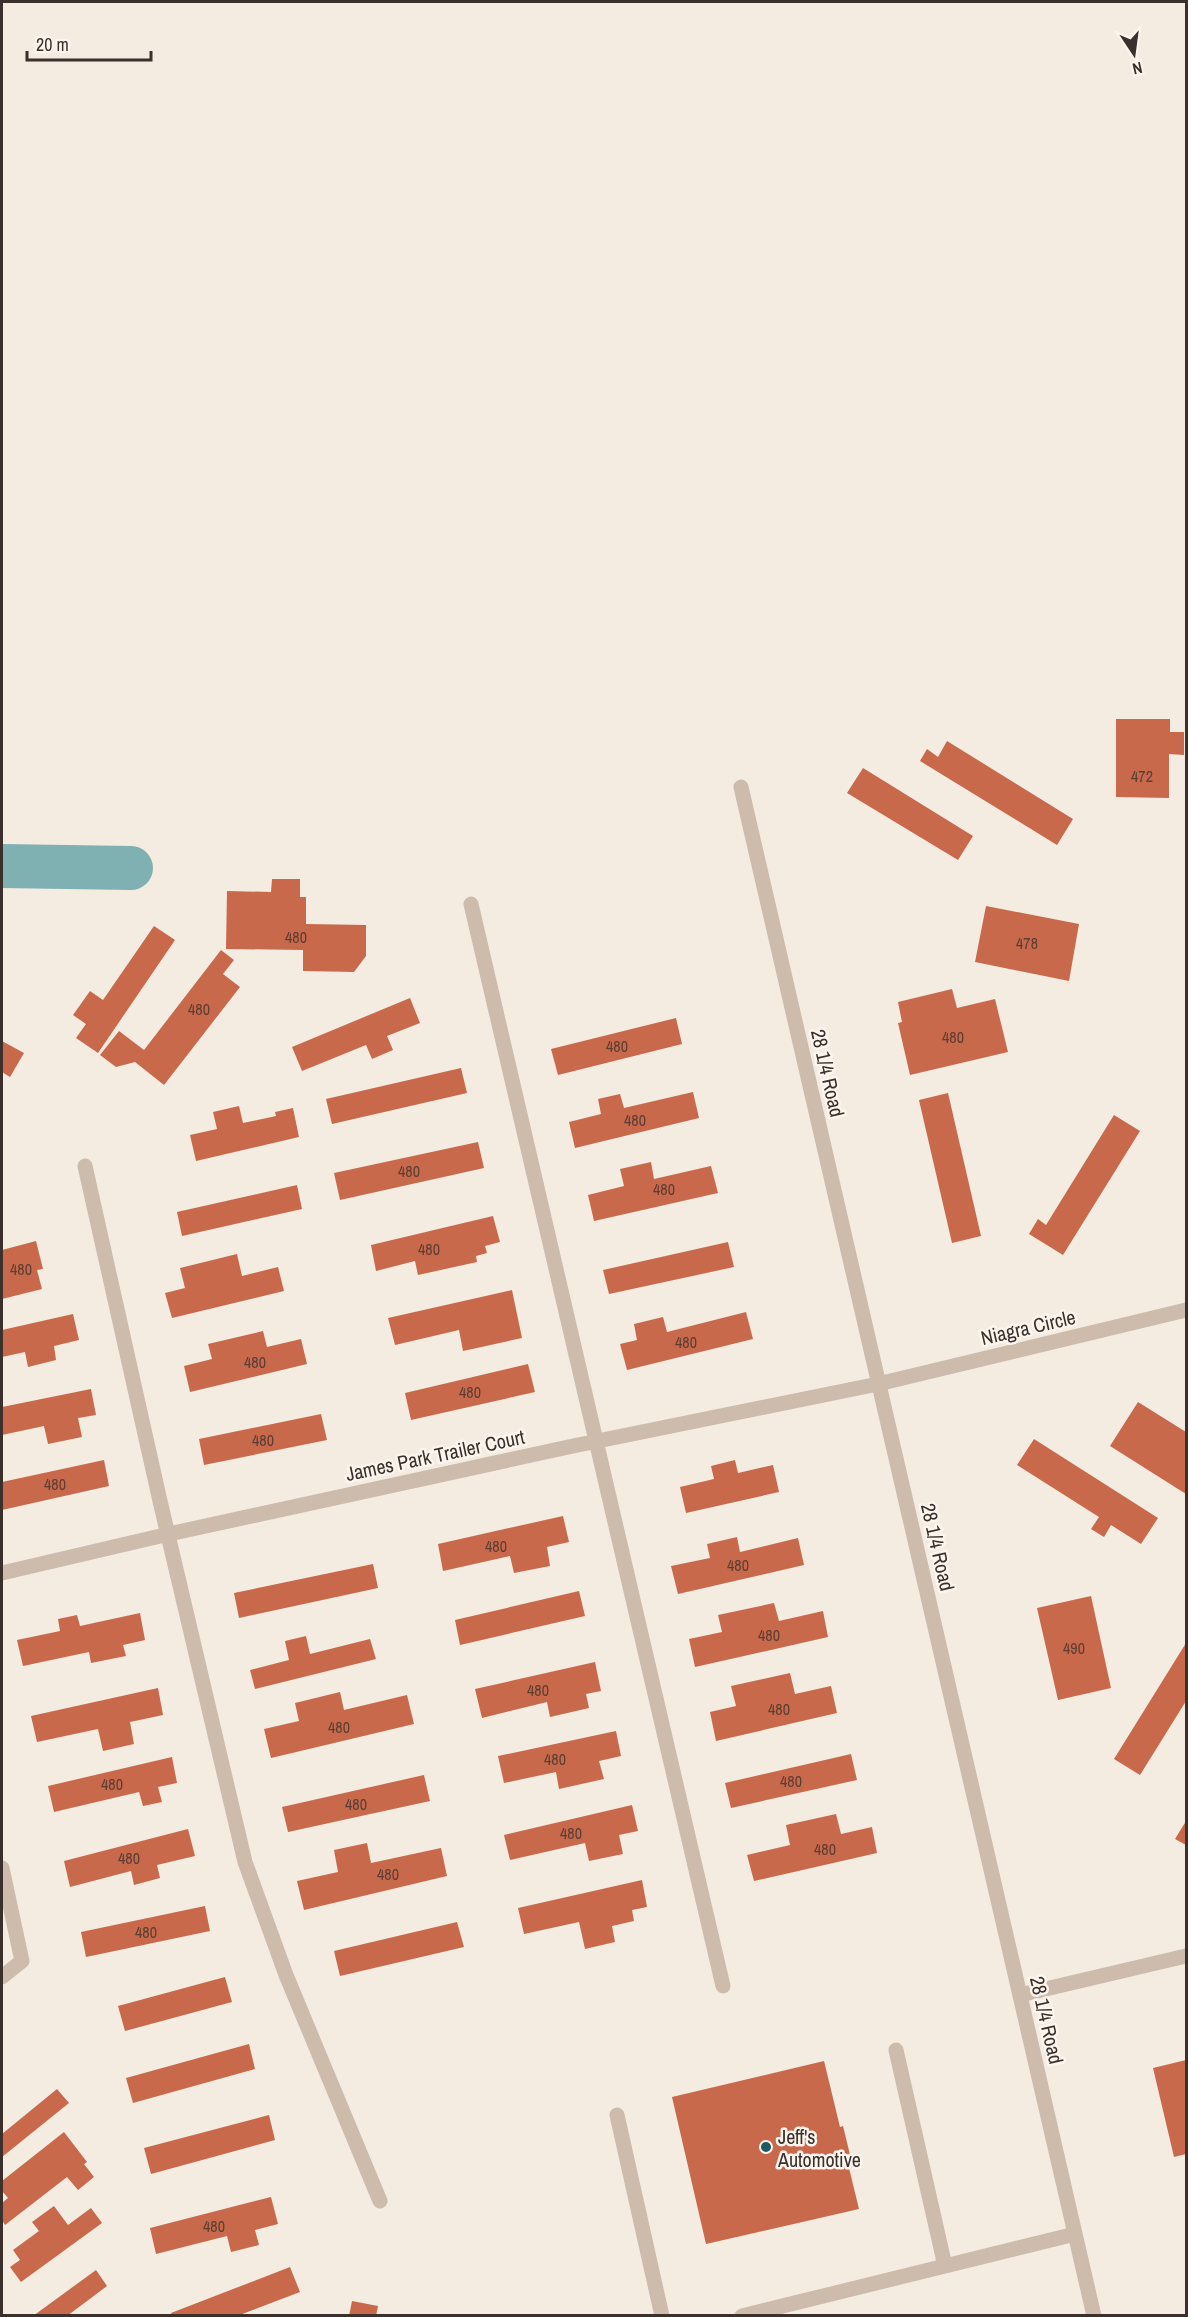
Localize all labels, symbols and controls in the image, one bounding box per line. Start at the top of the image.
scale bar [27,24,152,62]
north arrow [1104,24,1164,84]
text: 20 m [36,32,69,57]
text: N [1130,57,1144,80]
house number: 472 [1131,765,1153,787]
house number: 480 [285,926,307,948]
house number: 478 [1016,932,1038,954]
house number: 480 [188,998,210,1020]
street label: 28 1/4 Road [805,1026,851,1120]
house number: 480 [942,1026,964,1048]
house number: 480 [606,1035,628,1057]
house number: 480 [624,1109,646,1131]
house number: 480 [398,1160,420,1182]
house number: 480 [653,1178,675,1200]
house number: 480 [418,1238,440,1260]
house number: 480 [10,1258,32,1280]
street label: Niagra Circle [978,1303,1078,1351]
house number: 480 [675,1331,697,1353]
house number: 480 [244,1351,266,1373]
house number: 480 [459,1381,481,1403]
street label: James Park Trailer Court [343,1423,527,1487]
house number: 480 [252,1429,274,1451]
house number: 480 [44,1473,66,1495]
street label: 28 1/4 Road [915,1500,961,1594]
house number: 480 [485,1535,507,1557]
house number: 480 [727,1554,749,1576]
house number: 480 [758,1624,780,1646]
house number: 490 [1063,1637,1085,1659]
house number: 480 [527,1679,549,1701]
house number: 480 [768,1698,790,1720]
house number: 480 [328,1716,350,1738]
house number: 480 [544,1748,566,1770]
house number: 480 [780,1770,802,1792]
house number: 480 [101,1773,123,1795]
house number: 480 [345,1793,367,1815]
house number: 480 [560,1822,582,1844]
house number: 480 [814,1838,836,1860]
house number: 480 [118,1847,140,1869]
house number: 480 [377,1863,399,1885]
house number: 480 [135,1921,157,1943]
street label: 28 1/4 Road [1024,1973,1070,2067]
place label: Jeff's Automotive [777,2123,861,2173]
marker: Jeff's Automotive [759,2140,773,2154]
house number: 480 [203,2215,225,2237]

